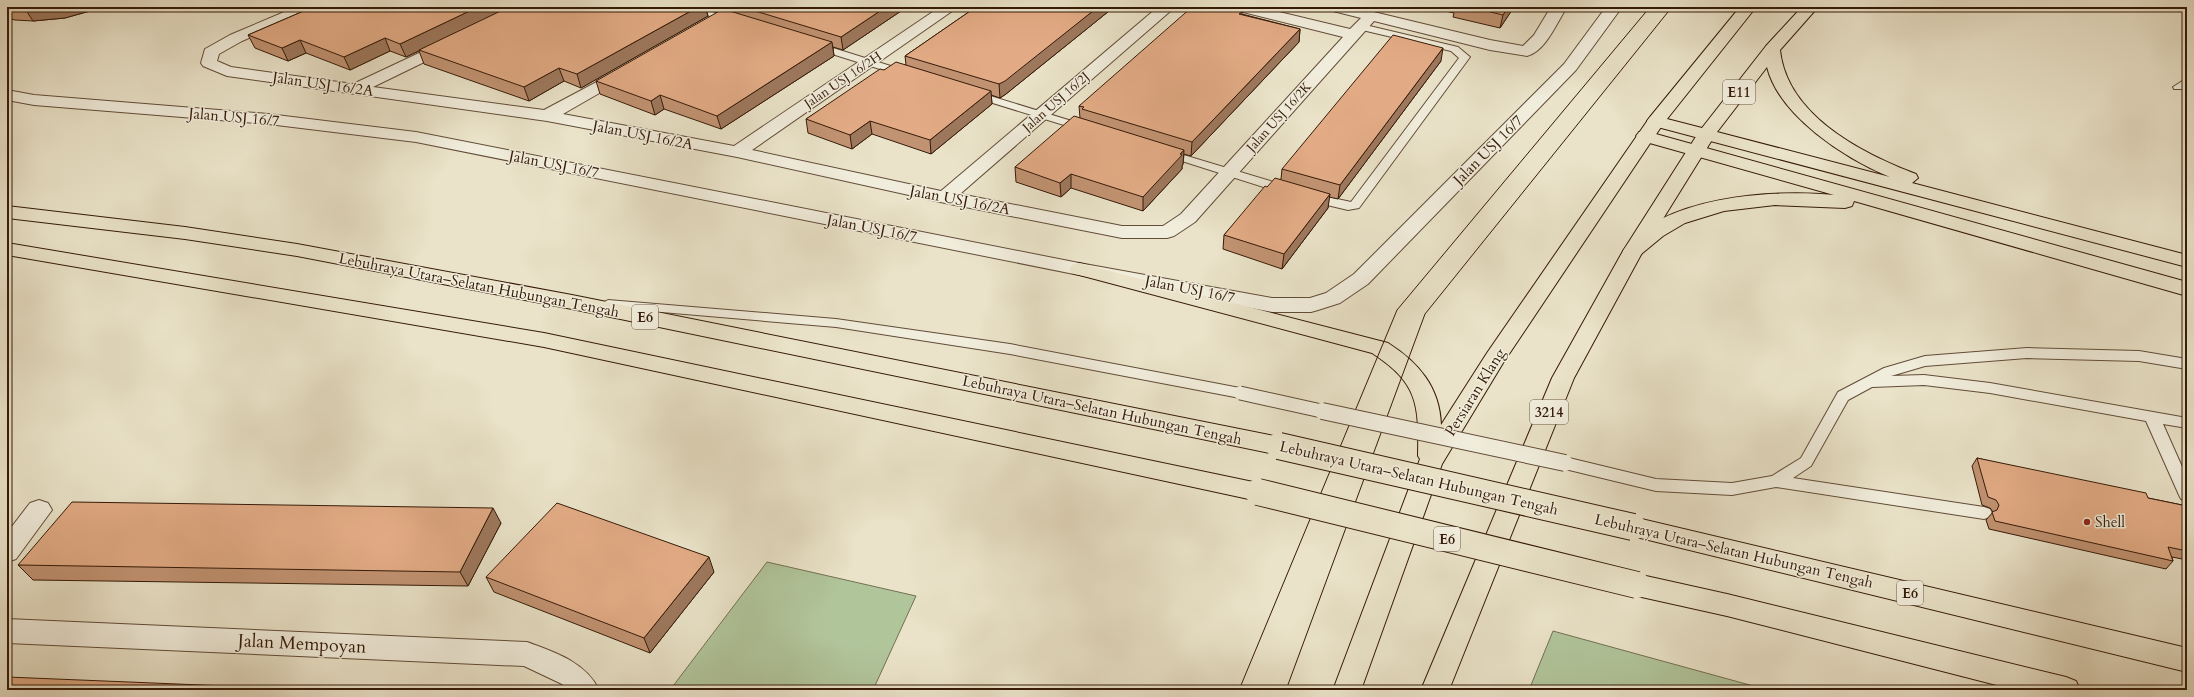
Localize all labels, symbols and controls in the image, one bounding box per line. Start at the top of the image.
street label: Jalan USJ 16/2H [799,47,885,114]
street label: Jalan USJ 16/2A [269,67,375,101]
street label: Jalan USJ 16/2J [1017,68,1093,137]
street label: Jalan USJ 16/2K [1241,78,1316,157]
road number: E11 [1723,80,1755,104]
street label: Jalan USJ 16/7 [186,103,281,131]
street label: Jalan USJ 16/7 [1447,110,1528,191]
street label: Jalan USJ 16/2A [589,115,695,155]
street label: Jalan USJ 16/7 [505,145,601,183]
street label: Jalan USJ 16/2A [906,180,1012,220]
street label: Jalan USJ 16/7 [823,209,919,247]
street label: Lebuhraya Utara–Selatan Hubungan Tengah [337,248,622,322]
street label: Jalan USJ 16/7 [1141,270,1237,308]
road number: E6 [632,305,658,329]
street label: Persiaran Klang [1440,344,1510,440]
street label: Lebuhraya Utara–Selatan Hubungan Tengah [960,371,1244,450]
road number: 3214 [1530,400,1568,424]
street label: Lebuhraya Utara–Selatan Hubungan Tengah [1278,436,1561,520]
street label: Lebuhraya Utara–Selatan Hubungan Tengah [1593,509,1876,593]
place label: Shell [2095,512,2125,532]
marker: Shell [2082,517,2092,527]
road number: E6 [1434,527,1460,551]
road number: E6 [1897,581,1923,605]
street label: Jalan Mempoyan [234,628,368,660]

